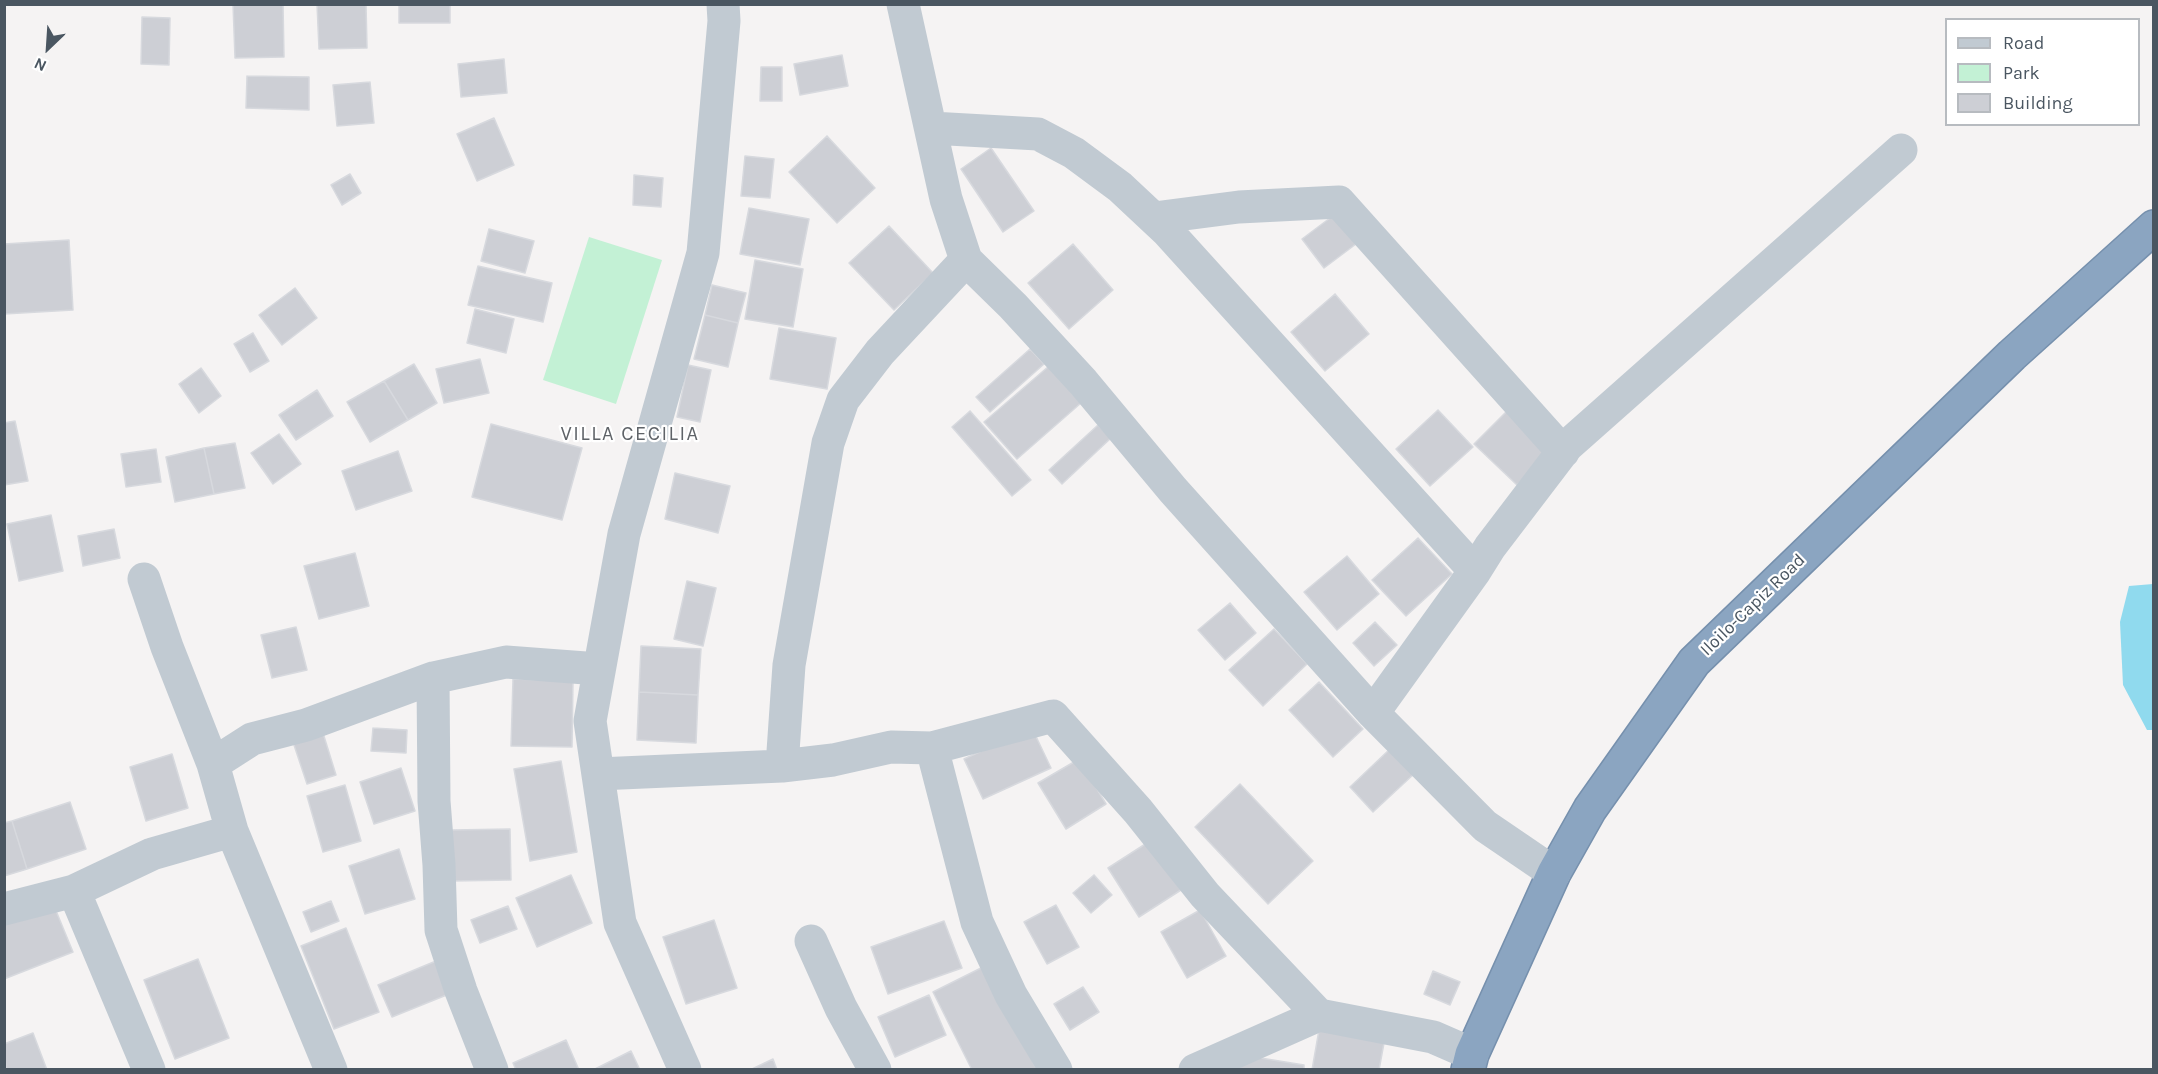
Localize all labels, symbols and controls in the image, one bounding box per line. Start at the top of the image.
north arrow [18,18,78,78]
legend [1945,18,2140,126]
text: Road [2003,32,2044,54]
text: N [31,54,49,76]
text: Park [2003,62,2040,84]
text: Building [2003,92,2073,114]
district label: VILLA CECILIA [560,422,700,446]
street label: Iloilo-Capiz Road [1696,549,1810,661]

